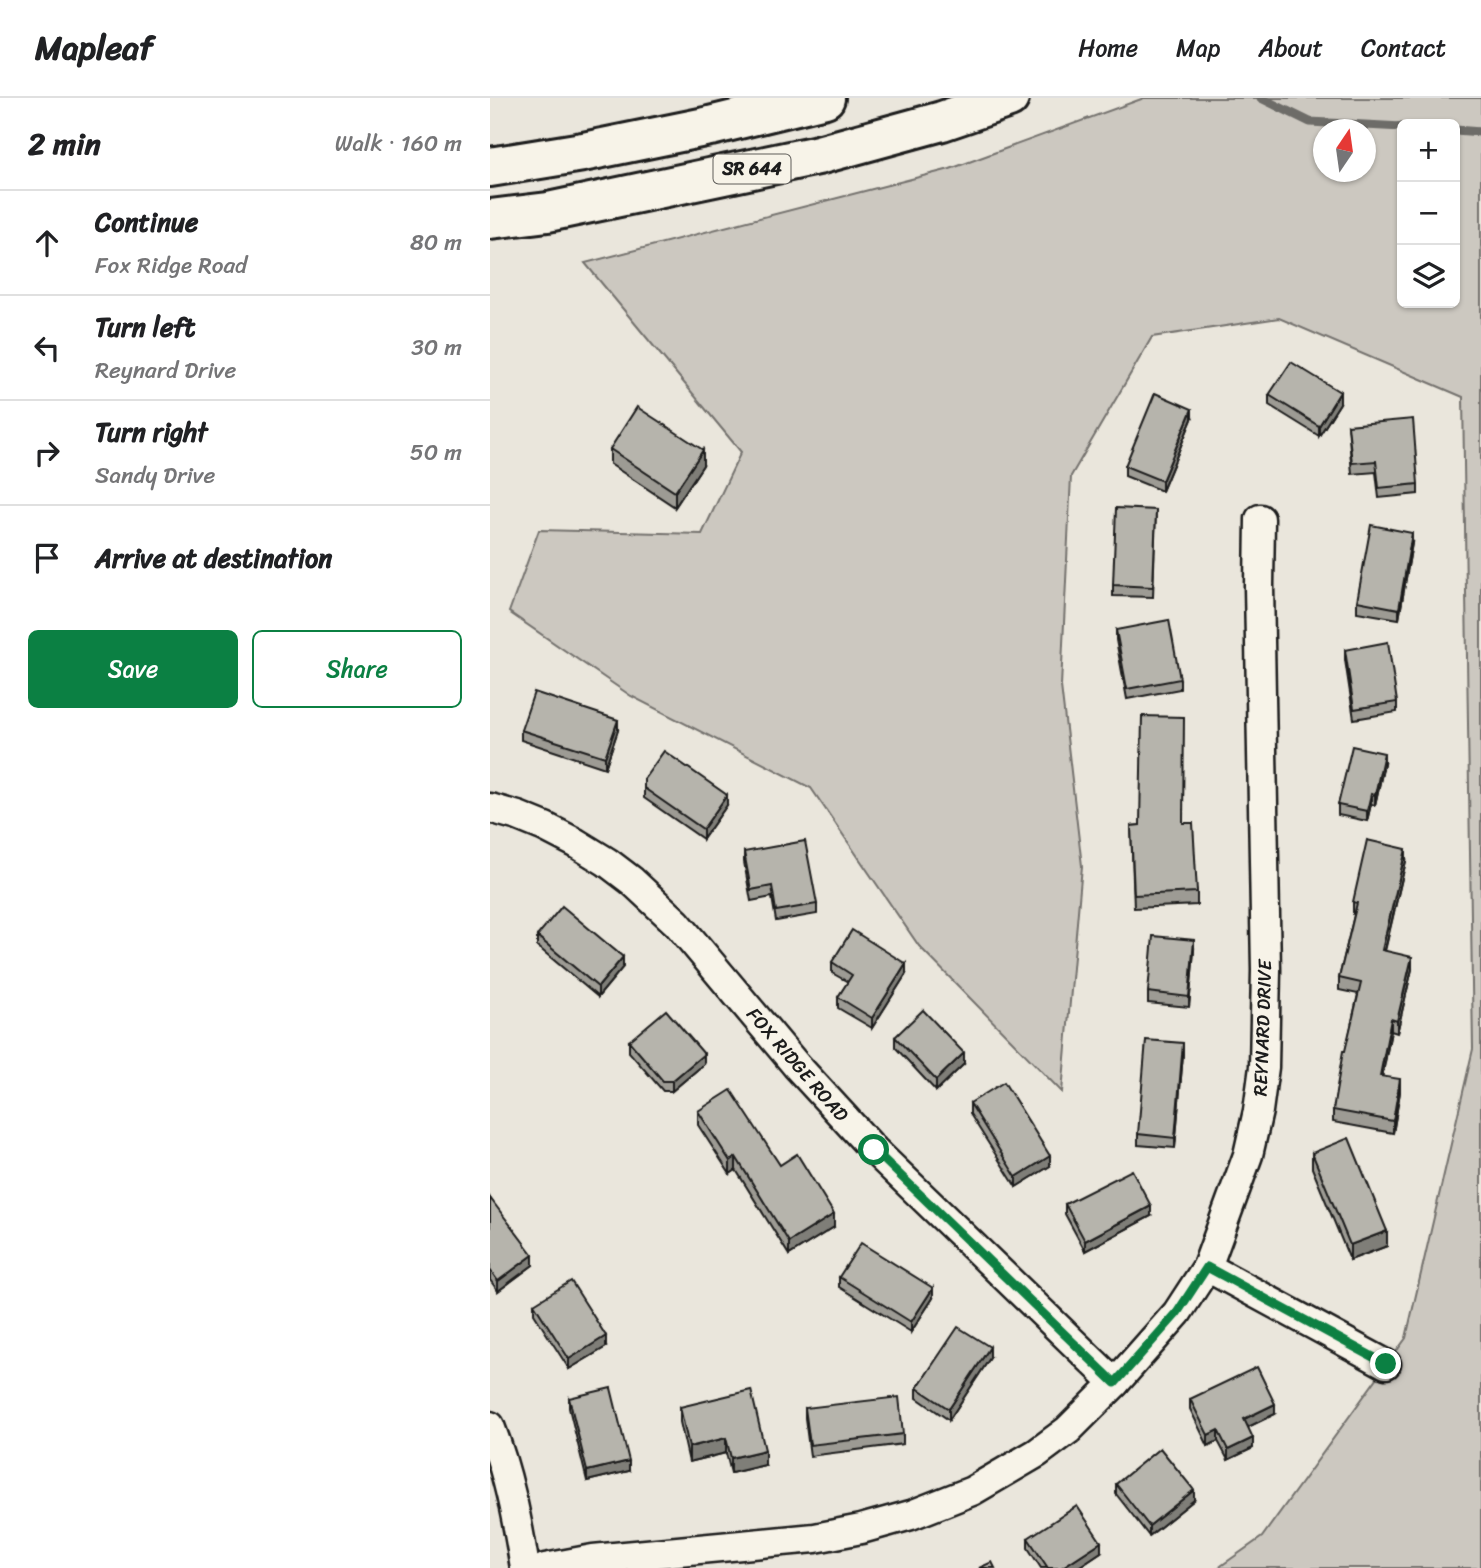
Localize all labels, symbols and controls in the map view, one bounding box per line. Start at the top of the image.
text: Mapleaf [35,19,153,77]
text: Home [1078,27,1138,69]
text: Map [1176,27,1220,69]
text: About [1258,27,1323,69]
text: Contact [1361,27,1446,69]
text: 2 min [28,117,101,171]
north arrow [1313,119,1376,182]
map controls [1397,119,1460,308]
button: + [1397,119,1460,182]
text: Walk · 160 m [335,123,462,164]
road number: SR 644 [714,154,790,184]
button: − [1397,182,1460,245]
text: Continue [95,199,198,245]
text: 80 m [410,222,462,263]
icon: ahead [28,224,66,262]
text: Fox Ridge Road [95,245,247,286]
button: layers [1397,245,1460,308]
text: Turn left [95,304,195,350]
text: 30 m [411,327,462,368]
icon: left [28,329,66,367]
text: Reynard Drive [95,350,236,391]
text: Turn right [95,409,208,455]
text: 50 m [410,432,462,473]
icon: right [28,434,66,472]
text: Sandy Drive [95,455,215,496]
text: Arrive at destination [95,535,332,581]
icon: arrive [28,539,66,577]
button: Save [28,630,238,708]
button: Share [252,630,462,708]
street label: REYNARD DRIVE [1244,958,1281,1097]
street label: FOX RIDGE ROAD [738,999,858,1130]
route start [858,1134,889,1165]
route end [1370,1348,1401,1379]

